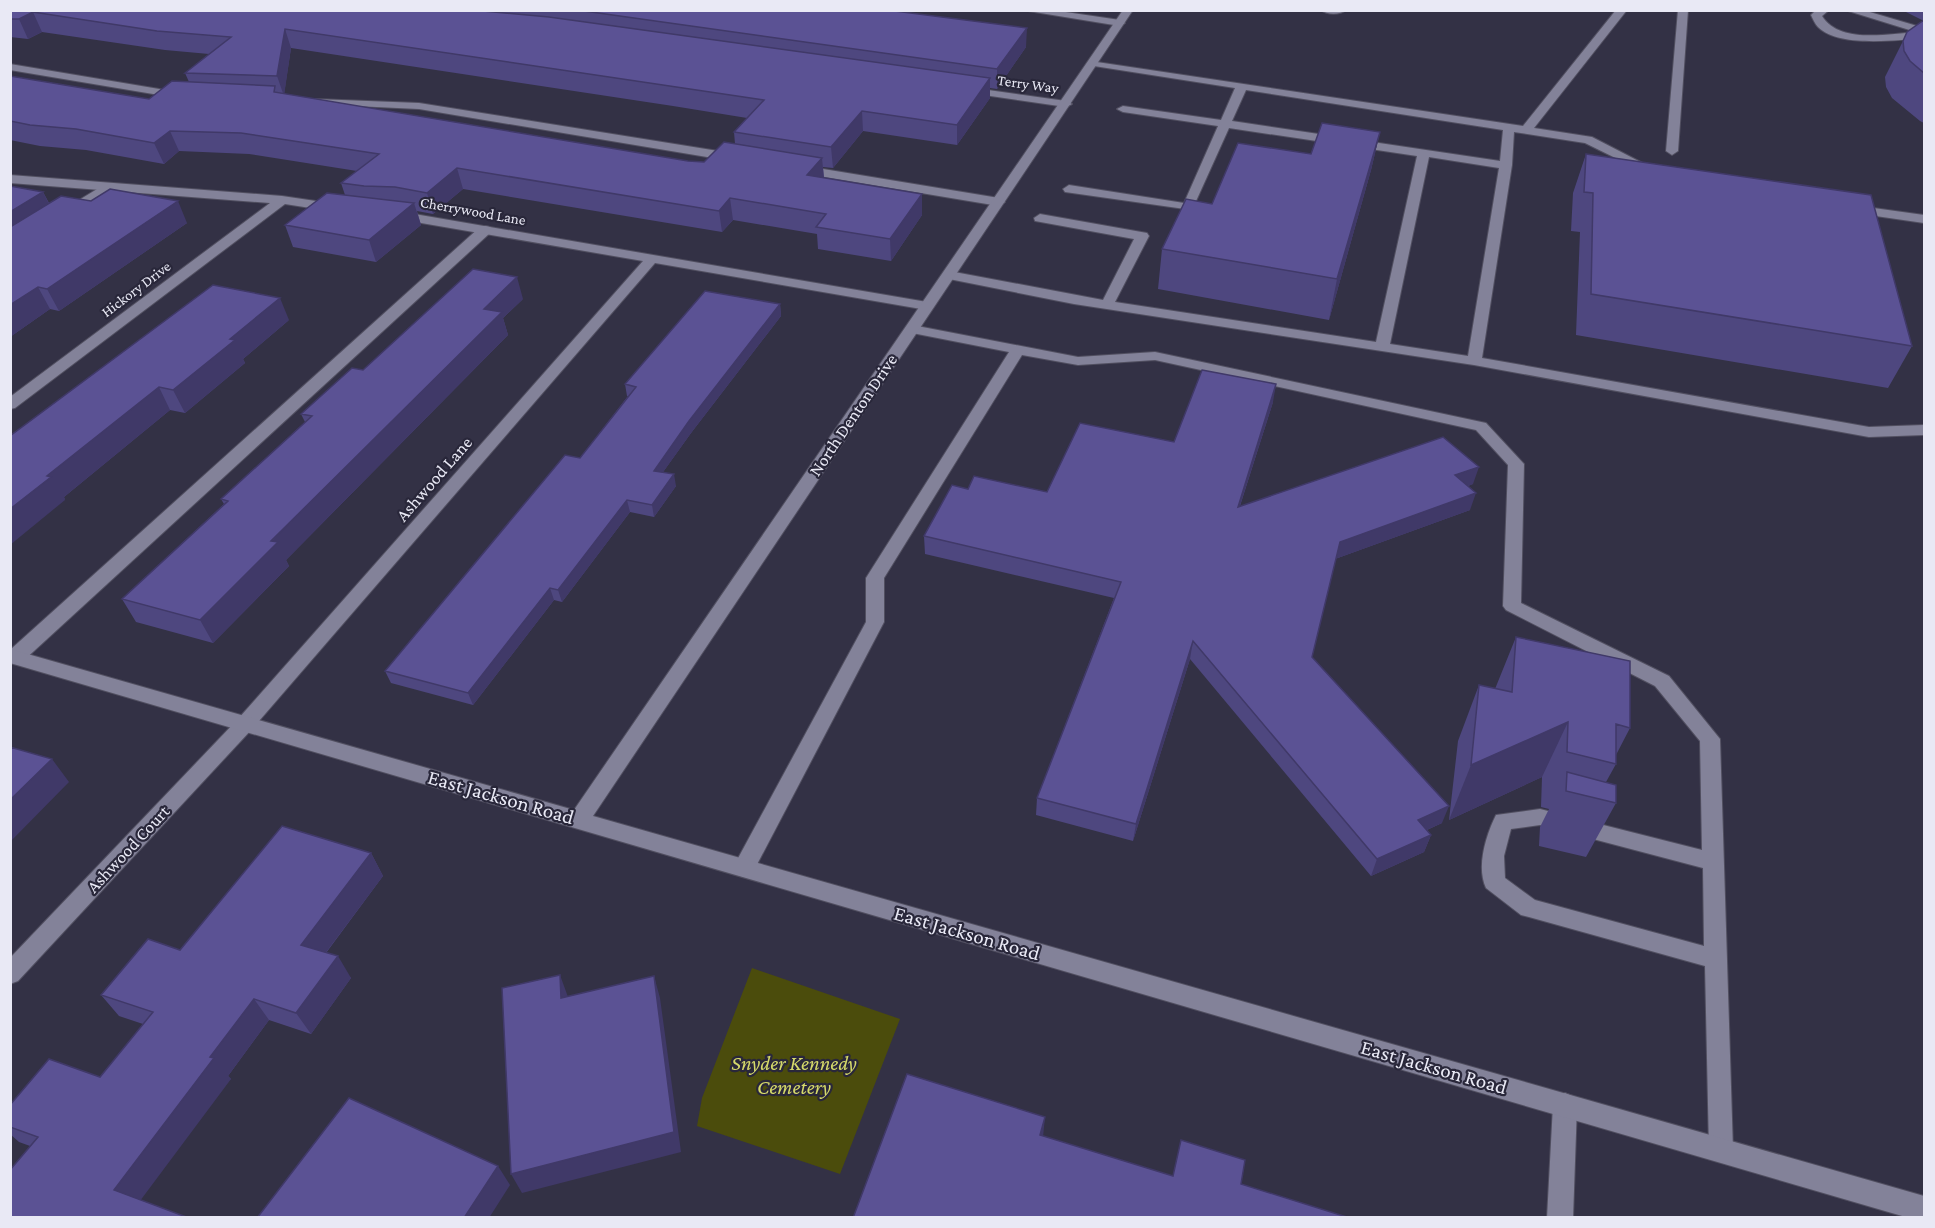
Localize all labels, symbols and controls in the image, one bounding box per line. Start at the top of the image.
street label: Terry Way [996,72,1060,97]
street label: Cherrywood Lane [419,194,527,229]
street label: Hickory Drive [98,258,175,321]
street label: North Denton Drive [805,350,901,480]
street label: Ashwood Lane [392,433,476,525]
street label: East Jackson Road [425,765,577,829]
street label: Ashwood Court [82,800,174,897]
street label: East Jackson Road [891,901,1043,965]
street label: East Jackson Road [1358,1035,1510,1099]
park label: Snyder Kennedy Cemetery [731,1051,857,1099]

